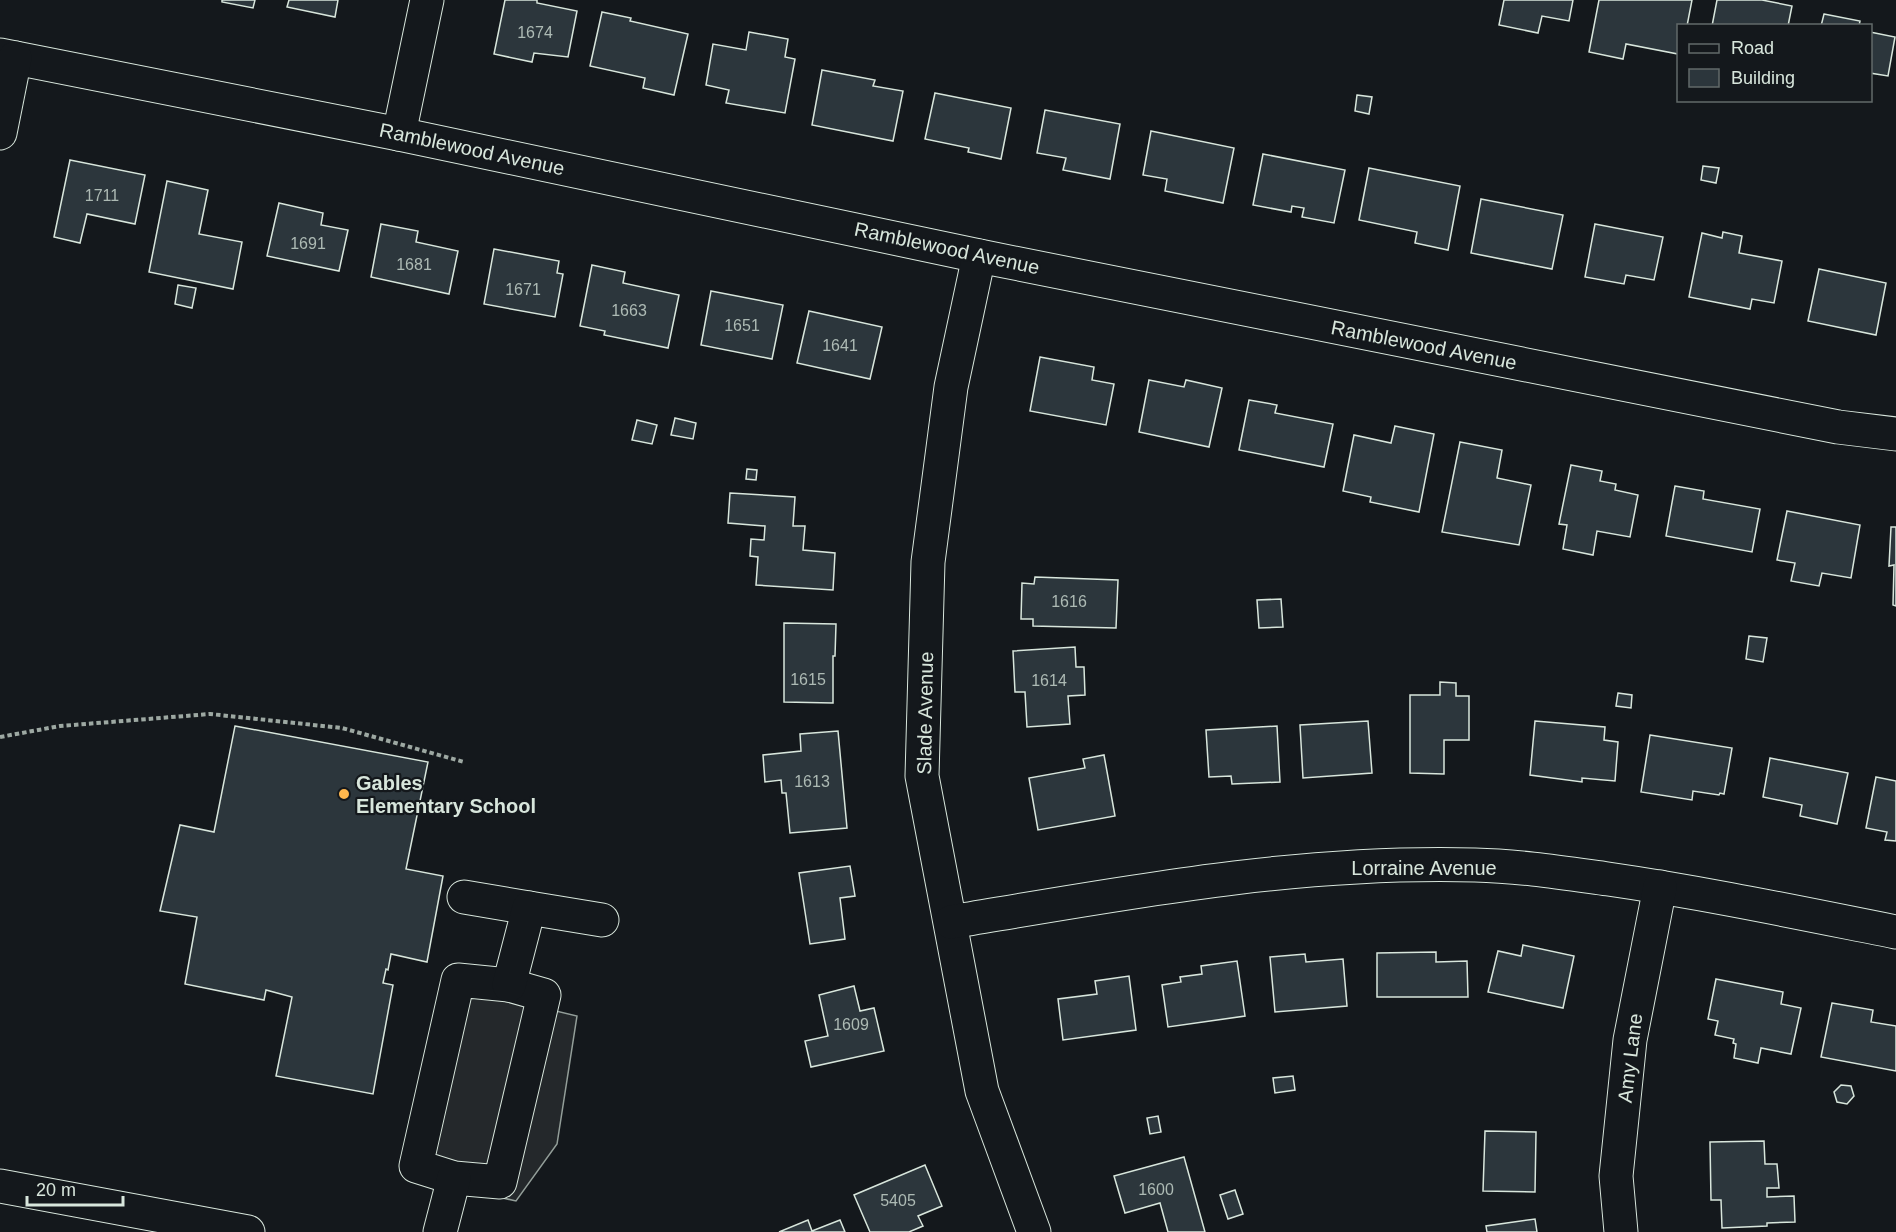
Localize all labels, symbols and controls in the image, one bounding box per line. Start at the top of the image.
house number: 1674 [517,24,553,41]
legend [1677,24,1872,102]
text: Road [1731,38,1774,58]
text: Building [1731,68,1795,88]
street label: Ramblewood Avenue [377,119,567,179]
house number: 1711 [85,187,119,204]
street label: Ramblewood Avenue [852,218,1042,278]
house number: 1691 [290,235,326,252]
house number: 1681 [396,256,432,273]
house number: 1671 [505,281,541,298]
house number: 1663 [611,302,647,319]
street label: Ramblewood Avenue [1329,316,1519,374]
house number: 1651 [724,317,760,334]
house number: 1641 [822,337,858,354]
house number: 1616 [1051,593,1087,610]
street label: Slade Avenue [913,651,937,775]
house number: 1615 [790,671,826,688]
house number: 1614 [1031,672,1067,689]
place label: Gables Elementary School [356,772,536,817]
house number: 1613 [794,773,830,790]
marker: Gables Elementary School [337,787,351,801]
street label: Lorraine Avenue [1351,857,1497,879]
street label: Amy Lane [1614,1012,1646,1104]
house number: 1609 [833,1016,869,1033]
scale bar [27,1169,123,1207]
text: 20 m [36,1180,76,1200]
house number: 1600 [1138,1181,1174,1198]
house number: 5405 [880,1192,916,1209]

